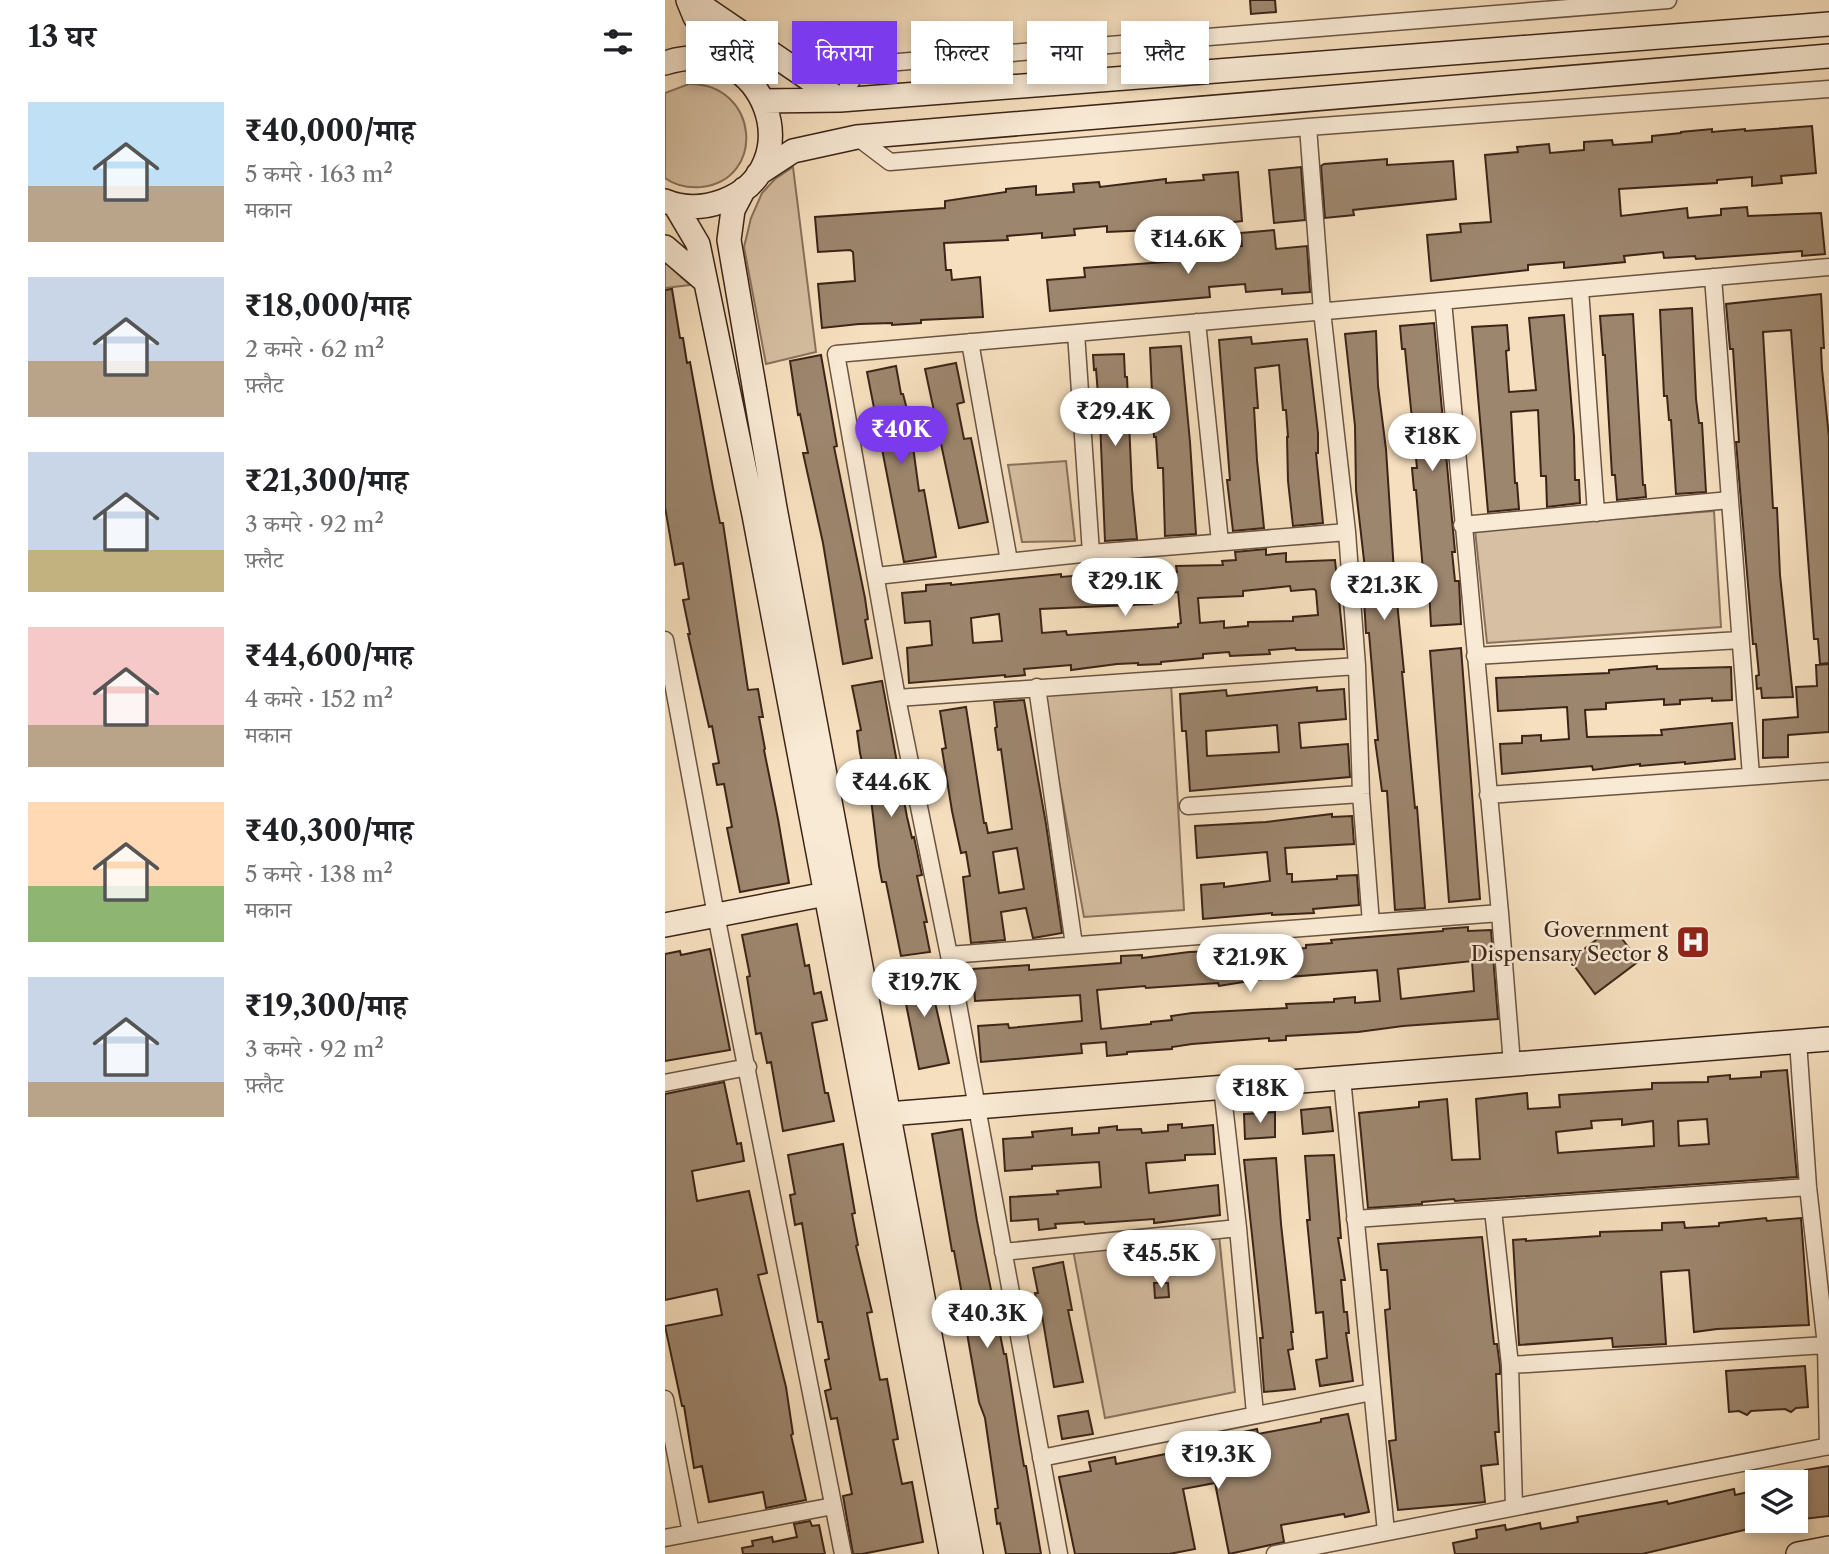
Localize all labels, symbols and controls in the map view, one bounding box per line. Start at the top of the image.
text: 13 घर [28,18,96,55]
chip: खरीदें [686,21,778,84]
chip: किराया [792,21,897,84]
chip: फ़िल्टर [911,21,1013,84]
chip: नया [1027,21,1107,84]
chip: फ़्लैट [1121,21,1209,84]
icon: filters [599,23,637,61]
text: ₹40,000/माह [245,112,415,149]
icon: home [84,130,168,214]
text: 5 कमरे · 163 m² [245,160,393,188]
text: मकान [245,196,292,224]
pin: ₹14.6K [1131,216,1245,276]
text: ₹14.6K [1150,225,1226,253]
text: ₹18,000/माह [245,287,410,324]
icon: home [84,305,168,389]
text: 2 कमरे · 62 m² [245,335,384,363]
text: फ़्लैट [245,371,283,399]
pin: ₹29.4K [1058,388,1172,448]
text: ₹29.4K [1076,397,1154,425]
pin: ₹40K [860,406,942,466]
pin: ₹18K [1391,414,1473,473]
text: ₹40K [871,415,931,443]
text: ₹18K [1404,422,1460,450]
text: ₹21,300/माह [245,462,408,499]
icon: home [84,480,168,564]
text: 3 कमरे · 92 m² [245,510,384,538]
text: फ़्लैट [245,546,283,574]
pin: ₹29.1K [1068,558,1182,618]
pin: ₹21.3K [1327,562,1441,622]
text: ₹29.1K [1088,567,1162,595]
text: ₹21.3K [1347,571,1421,599]
text: ₹44,600/माह [245,637,413,674]
icon: home [84,655,168,739]
text: 4 कमरे · 152 m² [245,685,393,713]
text: मकान [245,721,292,749]
pin: ₹44.6K [834,760,948,819]
text: ₹44.6K [852,768,930,796]
text: ₹40,300/माह [245,812,413,849]
icon: home [84,830,168,914]
text: 5 कमरे · 138 m² [245,860,393,888]
text: मकान [245,896,292,924]
place label: Government Dispensary Sector 8 [1471,917,1670,966]
hospital icon: Government Dispensary Sector 8 [1674,923,1712,961]
pin: ₹21.9K [1193,934,1307,994]
text: ₹21.9K [1213,943,1287,971]
pin: ₹19.7K [867,960,981,1019]
text: ₹19.7K [888,968,960,996]
text: ₹19,300/माह [245,987,407,1024]
icon: home [84,1005,168,1089]
text: 3 कमरे · 92 m² [245,1035,384,1063]
pin: ₹18K [1219,1066,1301,1125]
text: फ़्लैट [245,1071,283,1099]
text: ₹18K [1232,1074,1288,1102]
pin: ₹45.5K [1104,1230,1218,1290]
text: ₹45.5K [1123,1239,1199,1267]
pin: ₹40.3K [930,1290,1044,1350]
text: ₹40.3K [948,1299,1026,1327]
pin: ₹19.3K [1161,1432,1275,1491]
text: ₹19.3K [1181,1440,1255,1468]
map controls [1745,1470,1808,1533]
button: layers [1745,1470,1808,1533]

